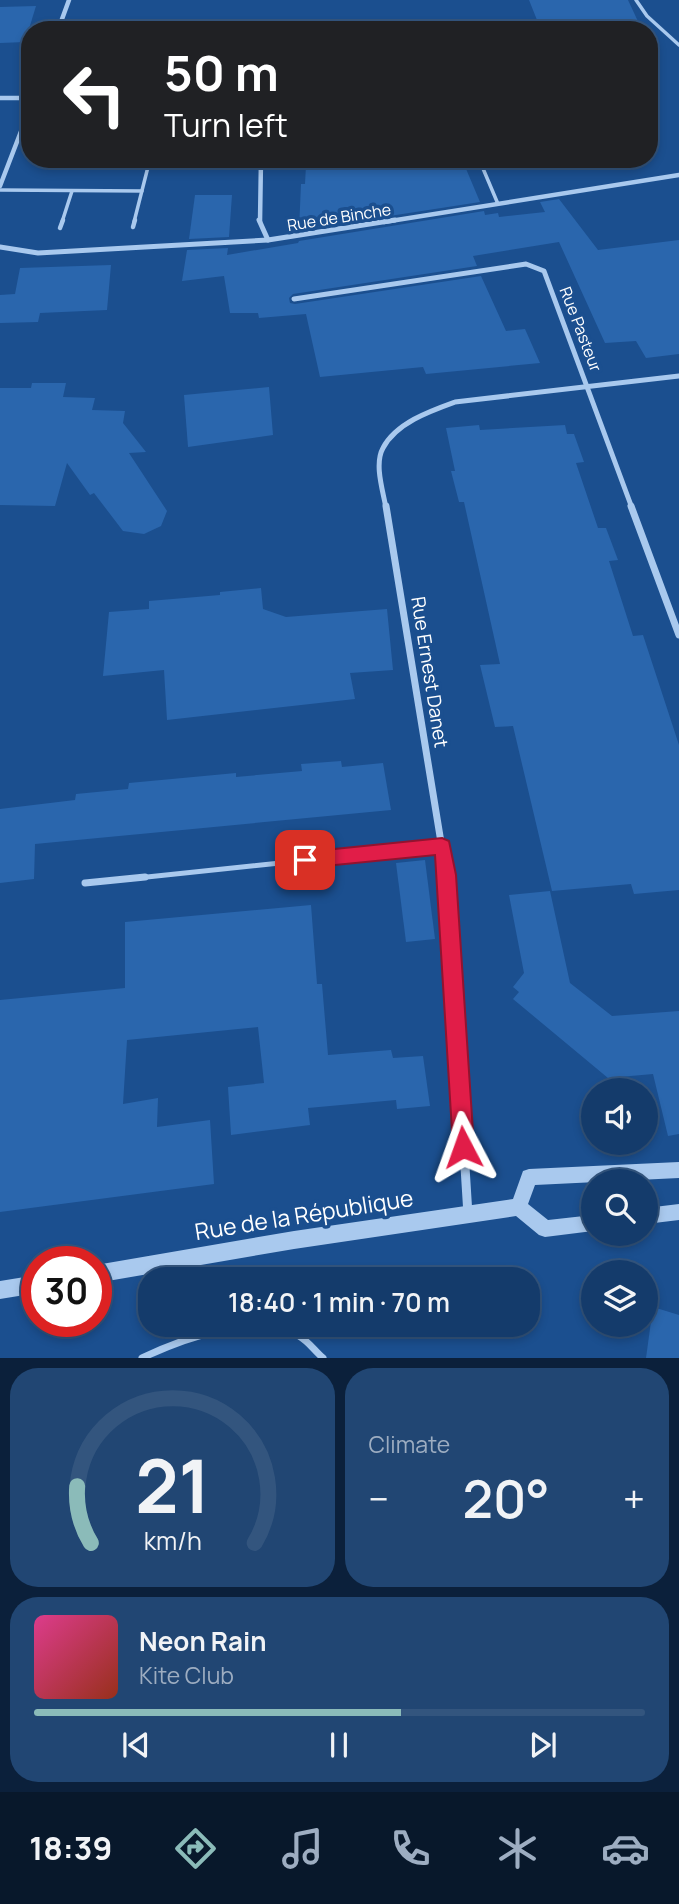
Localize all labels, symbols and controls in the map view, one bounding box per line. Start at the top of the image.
text: 50 m [164,39,279,106]
icon: left [49,49,140,140]
text: Turn left [164,103,288,147]
street label: Rue de Binche [285,198,393,236]
street label: Rue Pasteur [555,283,607,375]
street label: Rue Ernest Danet [405,594,455,750]
pin [275,830,335,890]
icon: arrive [286,841,324,879]
map controls [581,1078,658,1337]
button: sound [581,1078,658,1155]
position arrow [426,1110,500,1184]
button: search [581,1169,658,1246]
street label: Rue de la République [192,1181,415,1247]
speed limit sign: 30 [21,1246,112,1337]
button: layers [581,1260,658,1337]
text: 18:40 · 1 min · 70 m [228,1284,450,1320]
text: Climate [369,1428,450,1460]
text: 21 [135,1436,210,1536]
text: 20° [462,1463,550,1534]
text: − [369,1472,389,1524]
text: + [623,1472,645,1524]
text: km/h [143,1523,201,1558]
text: Neon Rain [139,1623,267,1659]
text: Kite Club [139,1659,234,1691]
icon: previous [117,1726,155,1764]
icon: pause [320,1726,358,1764]
icon: next [524,1726,562,1764]
icon: directions [171,1824,220,1873]
icon: music [278,1824,327,1873]
icon: phone [386,1824,435,1873]
icon: climate [493,1824,542,1873]
icon: car [601,1824,650,1873]
text: 18:39 [29,1826,112,1870]

